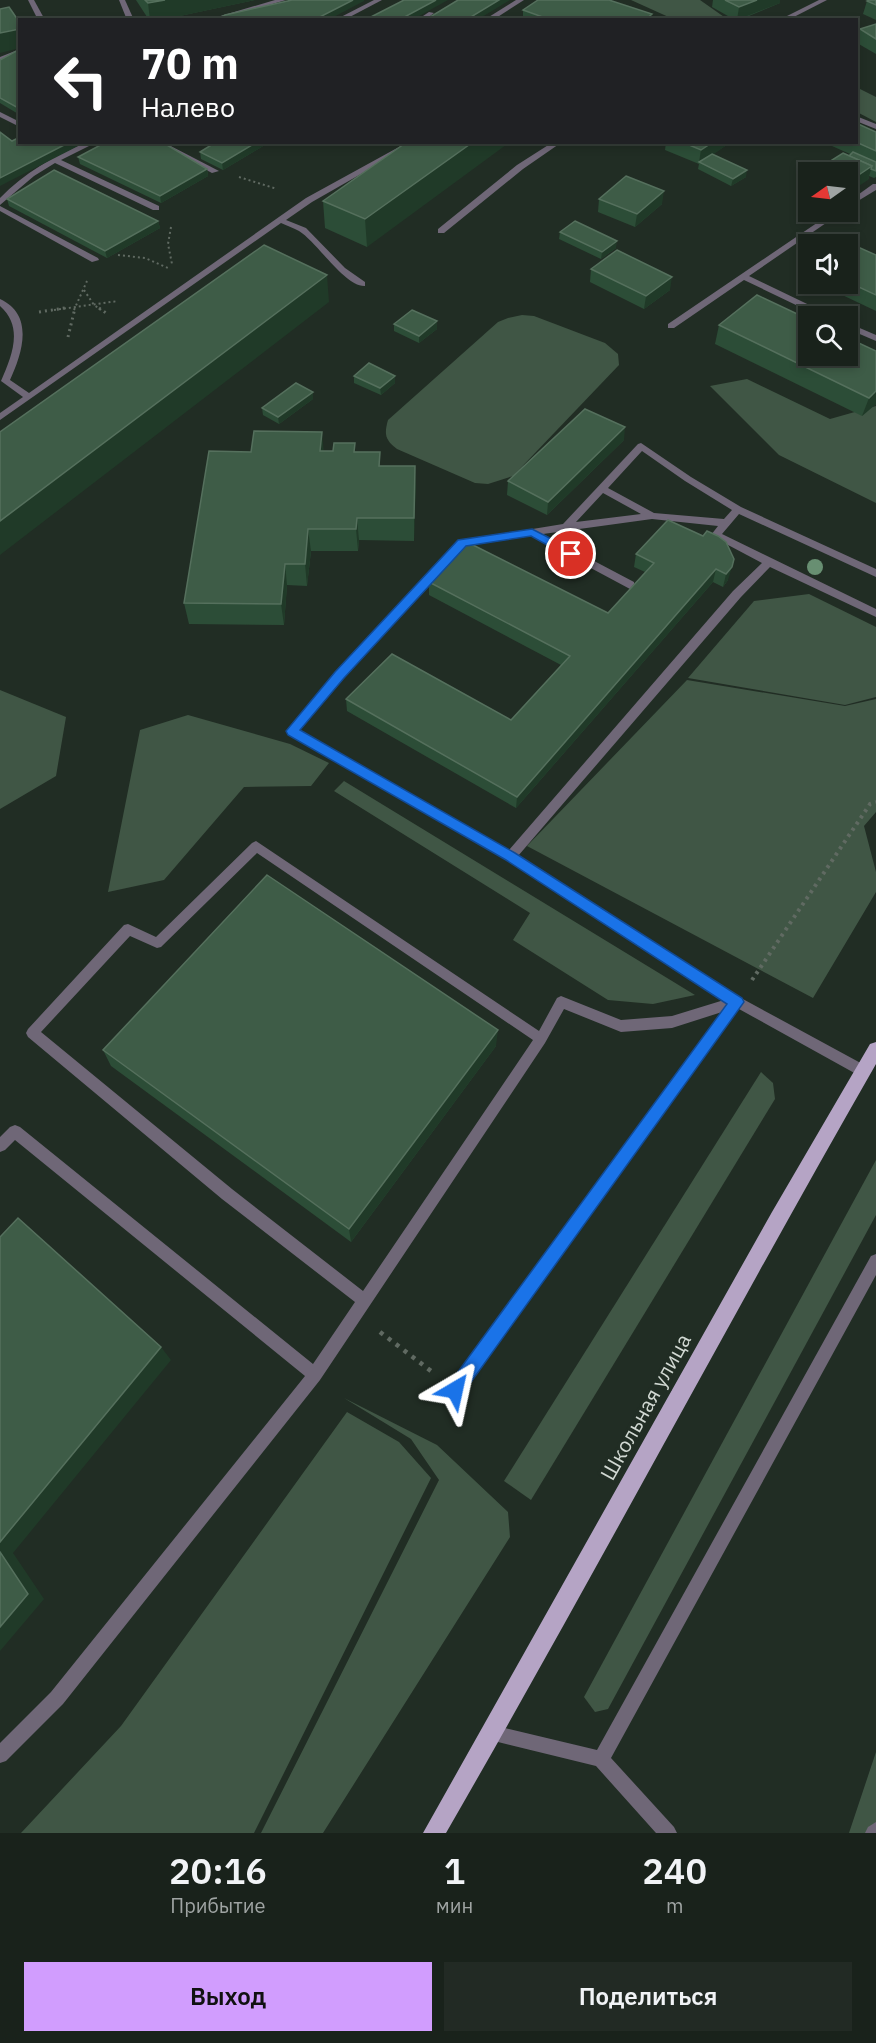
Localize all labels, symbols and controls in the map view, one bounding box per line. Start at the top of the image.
text: 70 m [141,36,239,91]
icon: left [42,42,120,120]
text: Налево [141,89,235,124]
north arrow [798,162,858,222]
map controls [798,162,858,366]
button: sound [798,234,858,294]
button: search [798,306,858,366]
pin [545,528,596,579]
icon: arrive [554,537,587,570]
street label: Школьная улица [593,1328,697,1485]
position arrow [423,1358,487,1422]
text: 20:16 [169,1847,267,1894]
text: 1 [444,1847,465,1894]
text: 240 [642,1847,707,1894]
text: Прибытие [170,1892,265,1919]
text: мин [436,1892,473,1919]
text: m [666,1892,683,1919]
button: Выход [24,1962,432,2031]
button: Поделиться [444,1962,852,2031]

